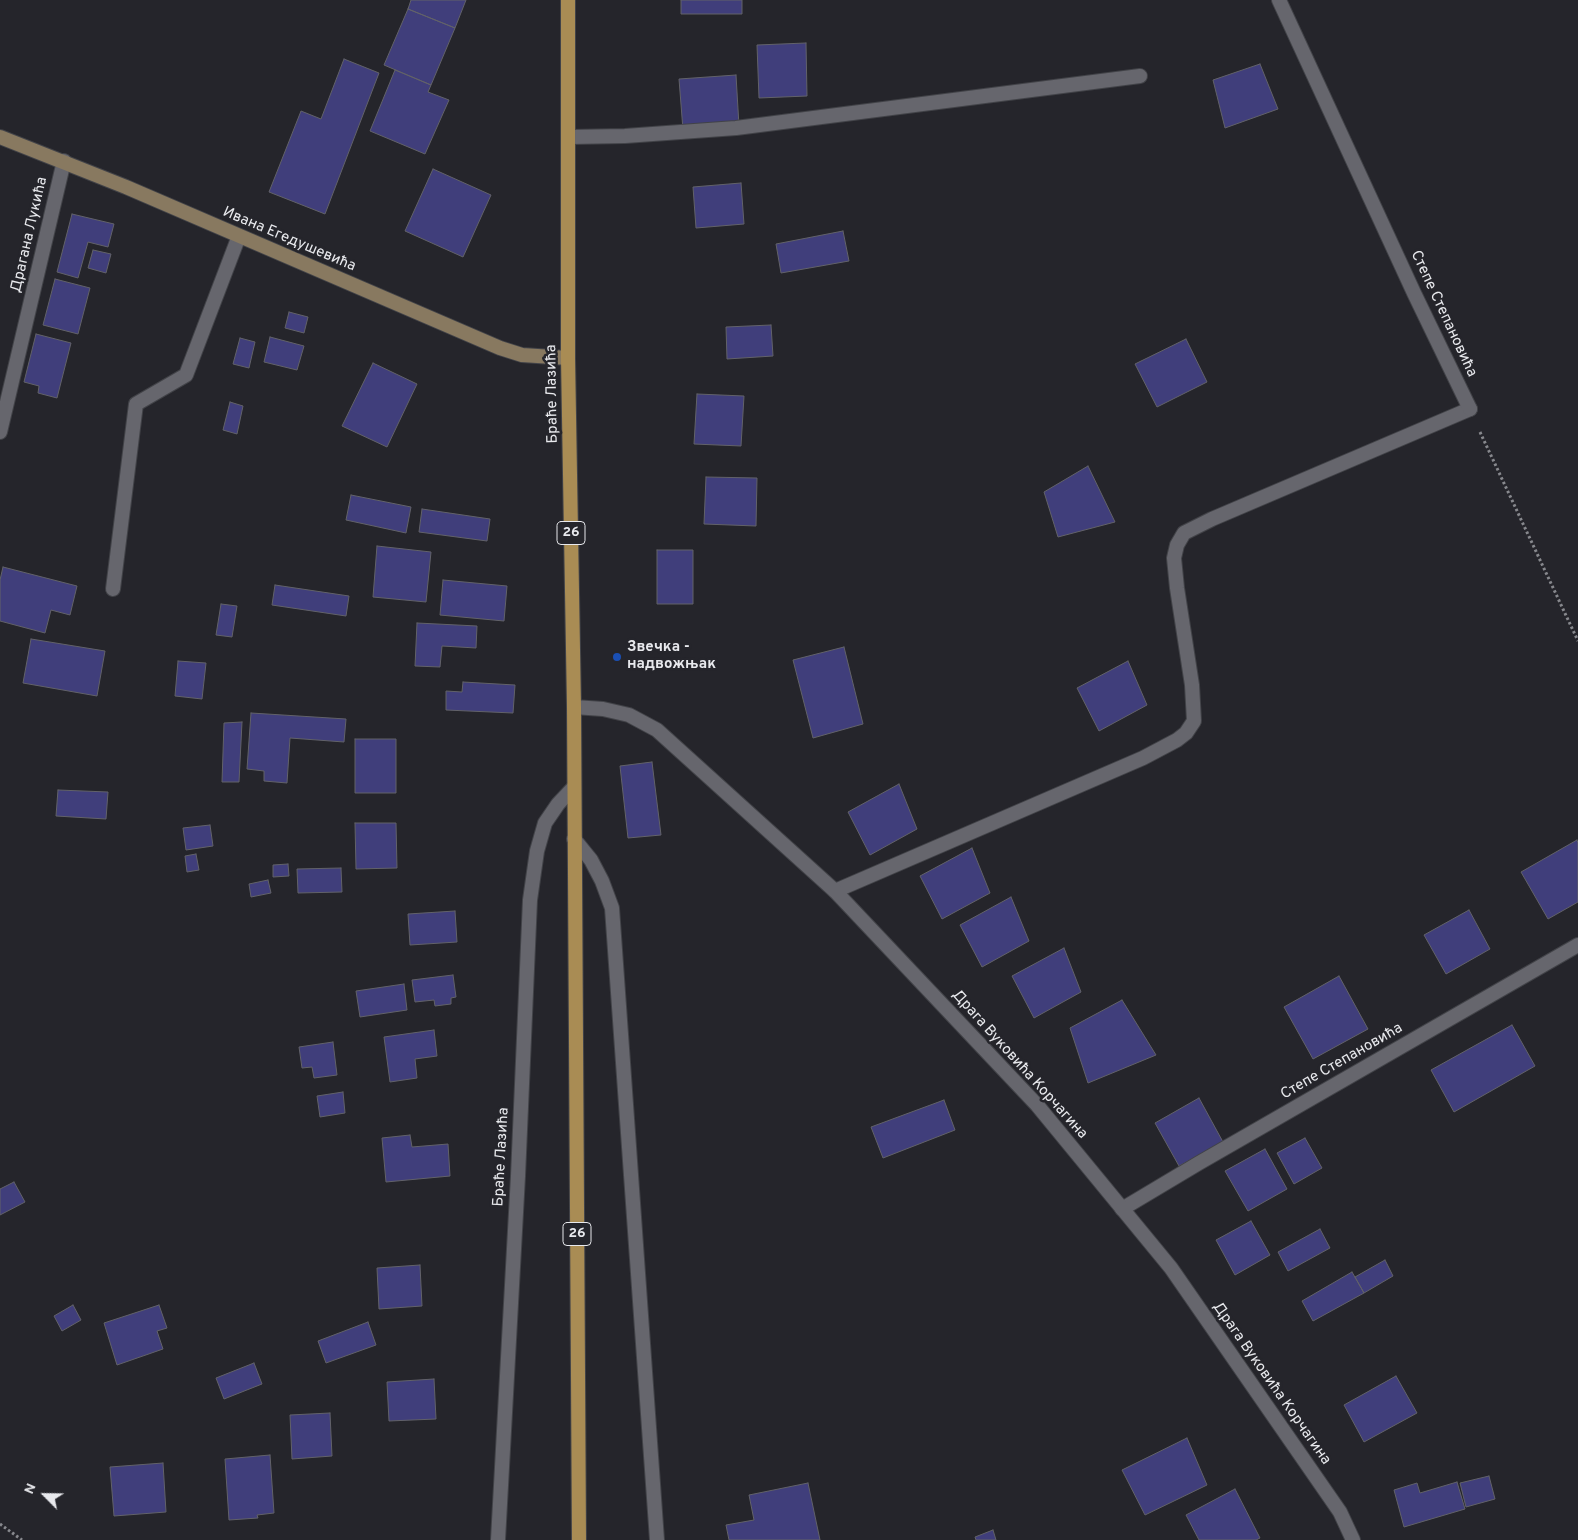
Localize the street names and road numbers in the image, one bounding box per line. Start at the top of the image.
street label: Драгана Лукића [8,175,52,295]
street label: Ивана Егедушевића [220,204,358,276]
street label: Степе Степановића [1406,248,1480,380]
street label: Браће Лазића [543,344,563,444]
road number: 26 [557,522,585,544]
street label: Драга Вуковића Корчагина [947,987,1091,1143]
street label: Степе Степановића [1278,1020,1406,1104]
street label: Браће Лазића [490,1107,514,1207]
road number: 26 [563,1222,591,1246]
street label: Драга Вуковића Корчагина [1208,1299,1334,1469]

